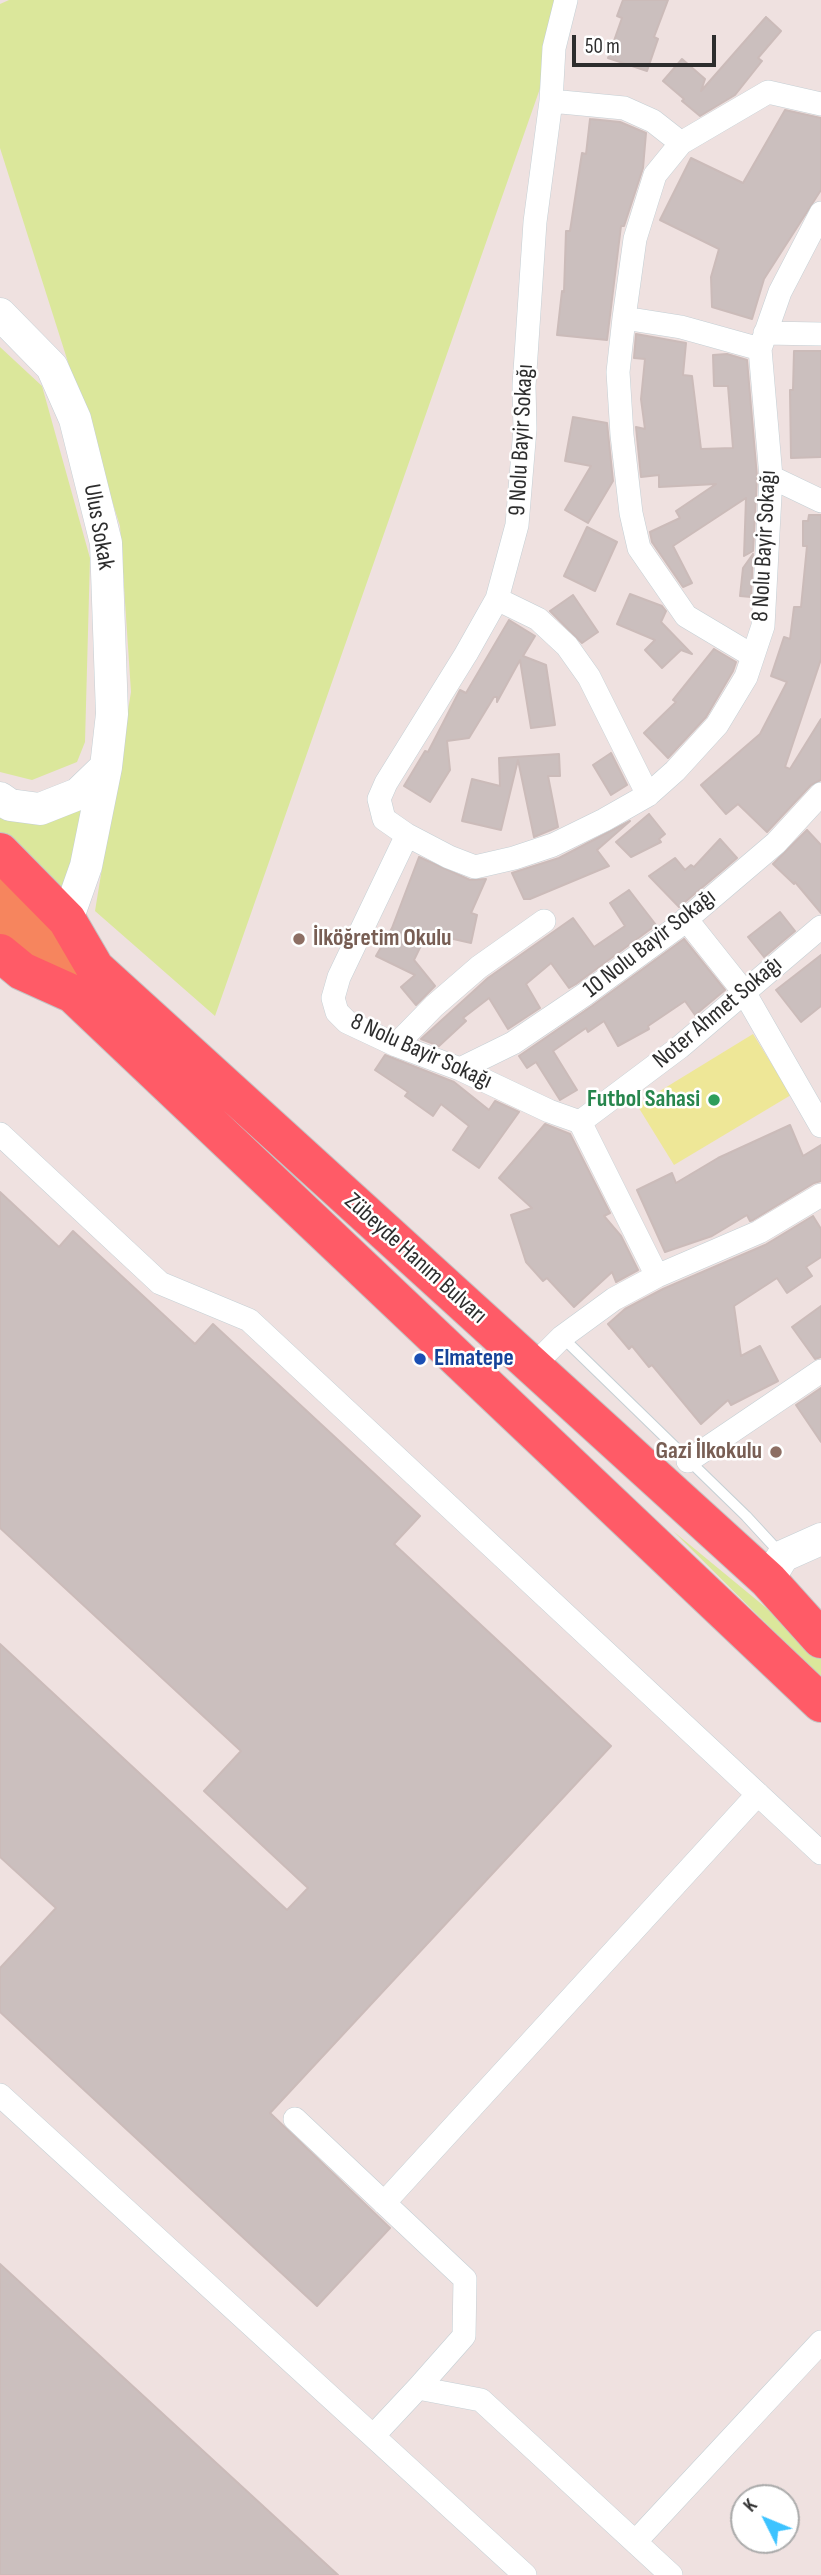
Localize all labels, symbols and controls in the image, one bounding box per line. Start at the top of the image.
scale bar [576,21,720,65]
text: 50 m [585,34,620,59]
street label: 9 Nolu Bayir Sokağı [504,363,540,517]
street label: 8 Nolu Bayir Sokağı [747,469,783,623]
street label: Ulus Sokak [76,482,120,572]
street label: 10 Nolu Bayir Sokağı [578,883,722,1005]
place label: İlköğretim Okulu [313,925,452,953]
marker: İlköğretim Okulu [291,931,307,947]
street label: Noter Ahmet Sokağı [648,951,788,1075]
street label: 8 Nolu Bayir Sokağı [346,1008,496,1096]
place label: Futbol Sahasi [587,1086,700,1114]
marker: Futbol Sahasi [706,1092,722,1108]
street label: Zübeyde Hanım Bulvarı [338,1187,492,1331]
place label: Elmatepe [434,1345,514,1373]
marker: Elmatepe [412,1351,428,1367]
place label: Gazi İlkokulu [656,1438,762,1466]
marker: Gazi İlkokulu [768,1444,784,1460]
north arrow [730,2484,800,2554]
text: K [739,2494,762,2517]

